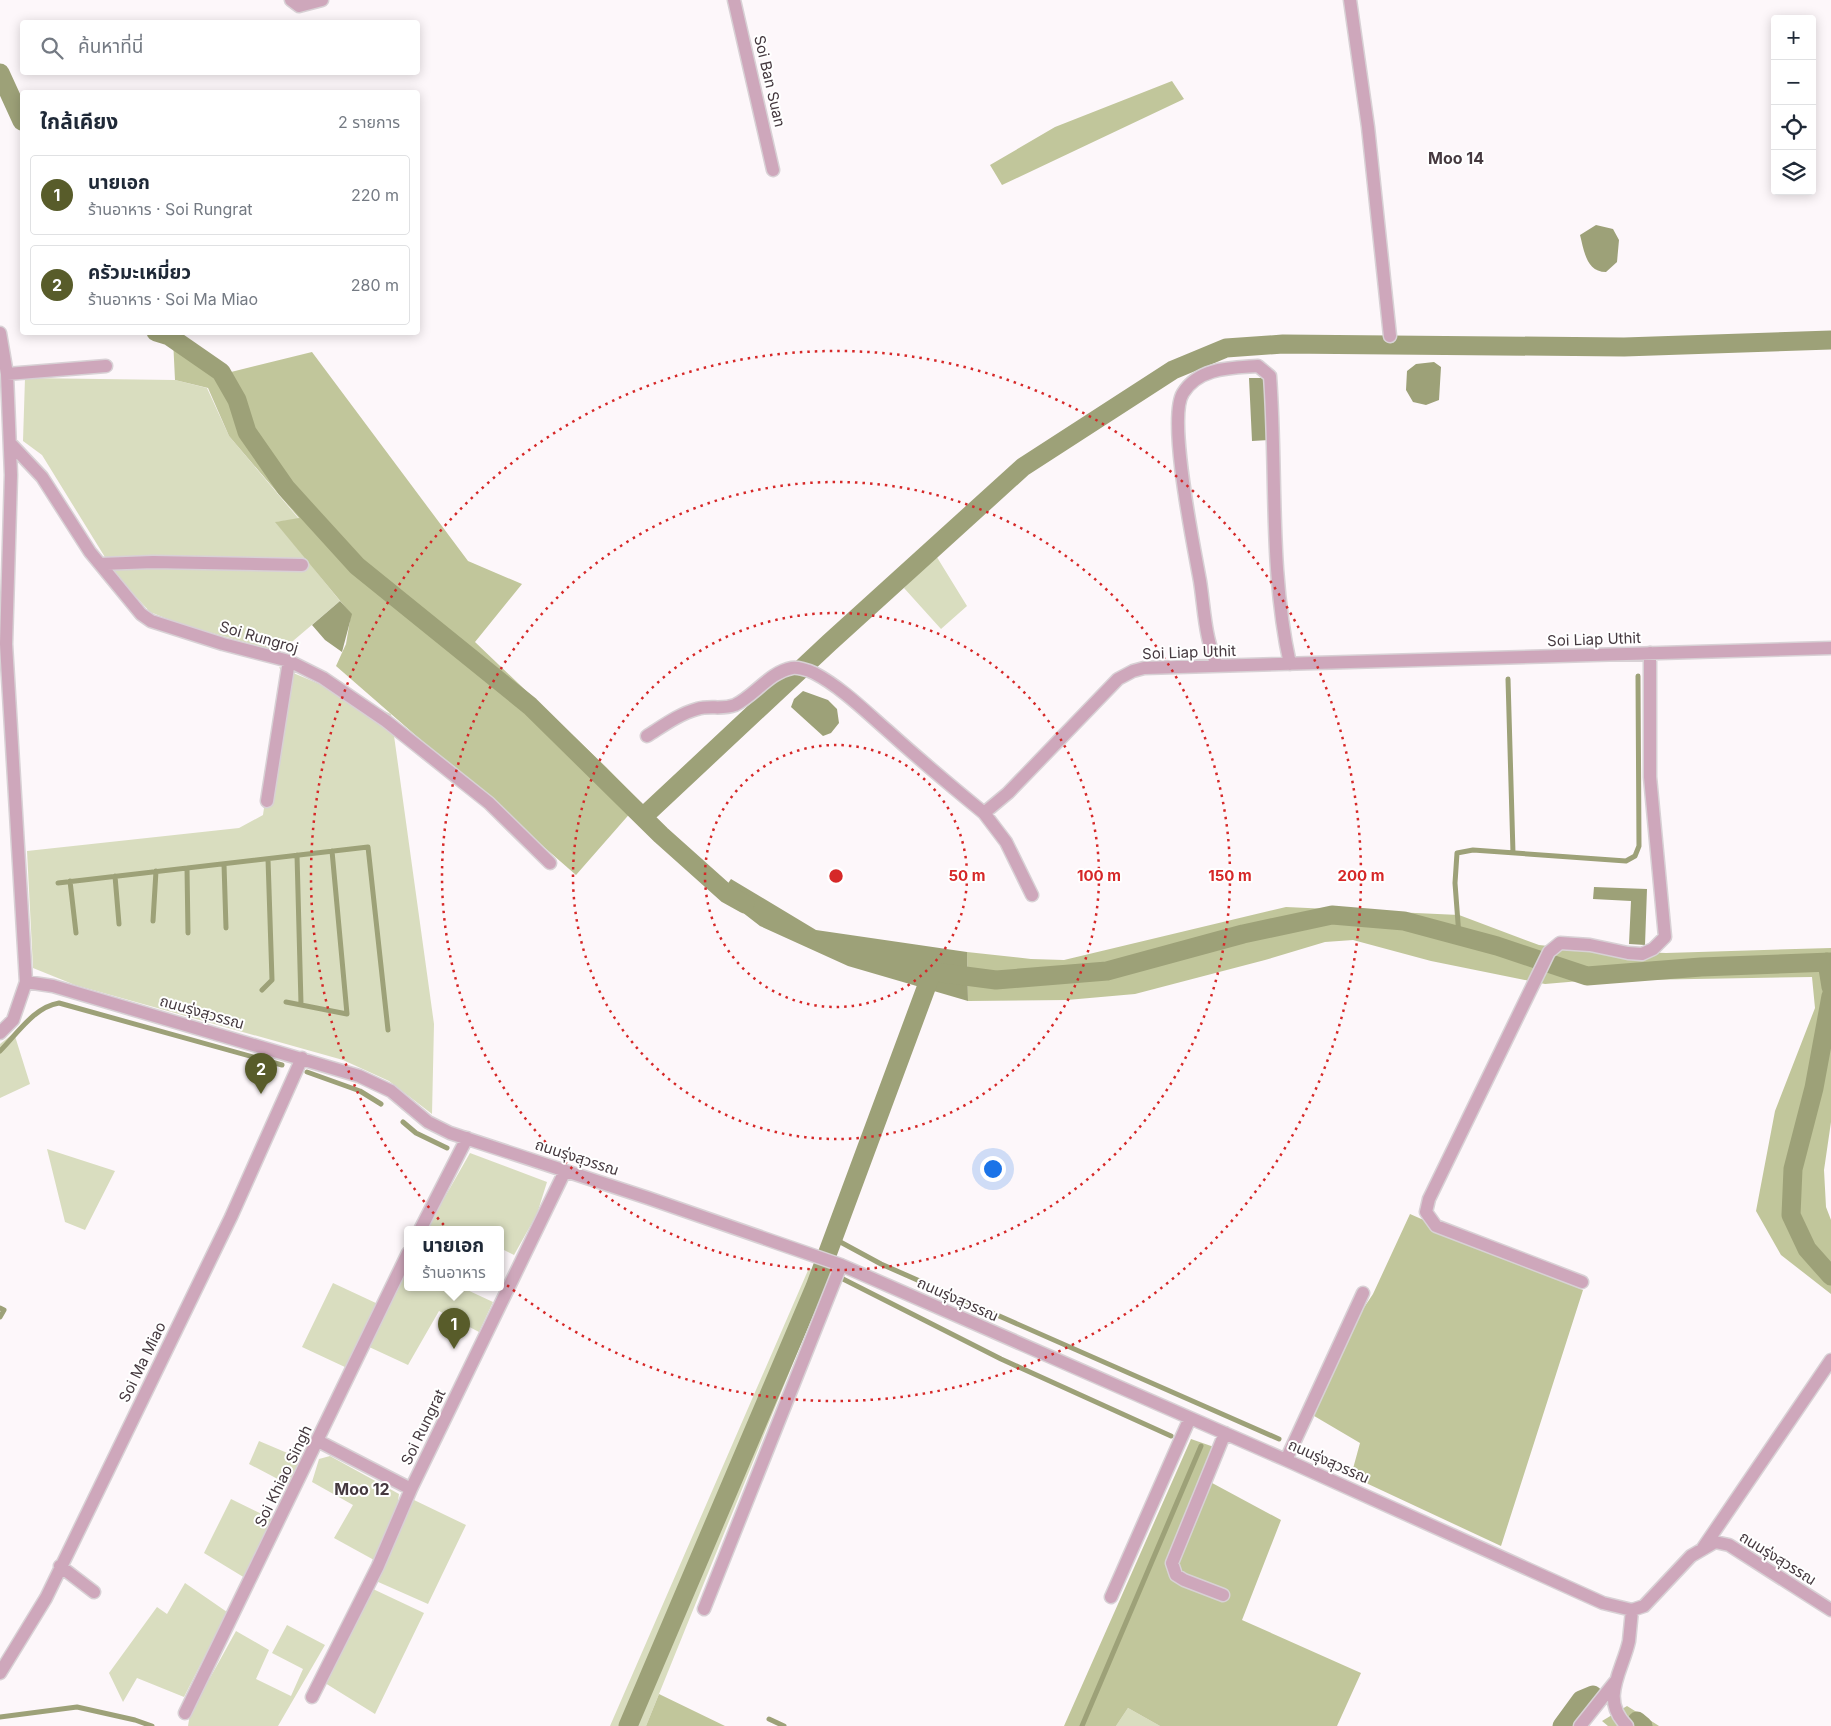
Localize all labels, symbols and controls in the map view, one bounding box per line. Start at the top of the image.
map controls [1771,15,1816,195]
button: + [1771,15,1816,60]
search box [20,20,420,75]
street label: Soi Ban Suan [750,33,790,129]
icon: search [38,34,66,62]
text: ค้นหาที่นี่ [78,35,143,58]
button: − [1771,60,1816,105]
button: locate [1771,105,1816,150]
text: ใกล้เคียง [40,109,118,134]
text: 2 รายการ [338,112,400,132]
district label: Moo 14 [1428,148,1484,168]
button: layers [1771,150,1816,195]
text: นายเอก [88,171,150,194]
text: 1 [54,185,60,205]
text: 220 m [351,185,399,205]
text: ร้านอาหาร · Soi Rungrat [88,199,253,219]
text: ครัวมะเหมี่ยว [88,261,191,284]
text: 2 [52,275,62,295]
text: 280 m [351,275,399,295]
text: ร้านอาหาร · Soi Ma Miao [88,289,258,309]
street label: Soi Rungroj [217,617,301,657]
street label: Soi Liap Uthit [1547,628,1641,650]
street label: Soi Liap Uthit [1142,641,1236,663]
text: 50 m [949,866,985,885]
text: 100 m [1077,866,1121,885]
text: 150 m [1208,866,1252,885]
text: 200 m [1338,866,1384,885]
centre of rings [827,867,845,885]
street label: ถนนรุ่งสุวรรณ [158,991,246,1033]
pin: 2 [245,1053,277,1094]
street label: ถนนรุ่งสุวรรณ [533,1135,621,1179]
your location [980,1156,1006,1182]
popup [404,1226,504,1291]
text: นายเอก [422,1234,484,1257]
text: ร้านอาหาร [422,1262,486,1282]
street label: ถนนรุ่งสุวรรณ [914,1273,1002,1325]
pin: 1 [438,1308,470,1349]
street label: Soi Ma Miao [114,1319,170,1405]
street label: Soi Rungrat [396,1386,450,1468]
street label: Soi Khiao Singh [250,1422,316,1530]
street label: ถนนรุ่งสุวรรณ [1285,1435,1373,1487]
district label: Moo 12 [334,1479,390,1499]
street label: ถนนรุ่งสุวรรณ [1736,1527,1820,1589]

